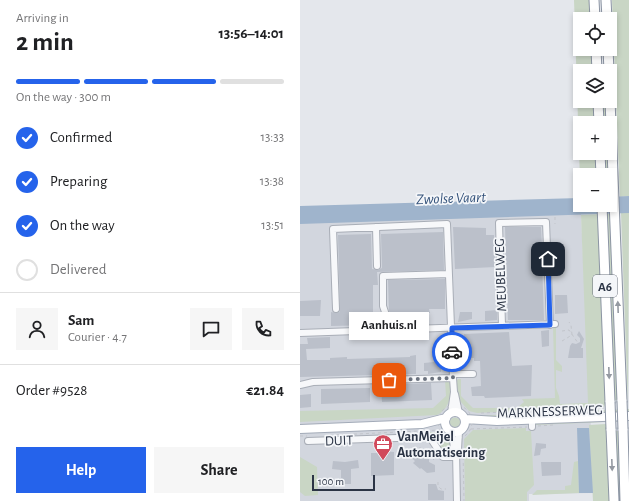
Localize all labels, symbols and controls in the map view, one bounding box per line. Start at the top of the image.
text: Arriving in [16,12,69,25]
map controls [573,12,617,212]
button: locate [573,12,617,56]
text: 13:56–14:01 [218,26,284,41]
text: 2 min [16,29,74,55]
button: layers [573,64,617,108]
text: On the way · 300 m [16,91,111,104]
button: + [573,116,617,160]
icon: check [16,127,38,149]
text: Confirmed [50,130,112,145]
text: 13:33 [260,131,284,144]
button: − [573,168,617,212]
icon: check [16,171,38,193]
text: Preparing [50,174,107,189]
text: 13:38 [260,175,284,188]
water label: Zwolse Vaart [416,190,486,207]
icon: check [16,215,38,237]
text: On the way [50,218,115,233]
text: 13:51 [261,219,284,232]
street label: MEUBELWEG [493,238,509,312]
pin [531,242,565,276]
icon: home [537,248,559,270]
text: Delivered [50,262,107,277]
road number: A6 [593,275,617,297]
one-way arrow [615,300,621,313]
button: person [16,308,58,350]
button: chat [190,308,232,350]
button: phone [242,308,284,350]
callout: Aanhuis.nl [349,312,429,340]
text: Sam [68,313,94,328]
text: Aanhuis.nl [361,319,417,332]
text: Courier · 4.7 [68,331,127,344]
courier [432,332,472,372]
icon: car [441,341,463,363]
pin [372,363,406,397]
one-way arrow [605,367,612,379]
icon: bag [378,369,400,391]
text: Order #9528 [16,383,87,398]
text: €21.84 [246,383,284,398]
street label: MARKNESSERWEG [497,403,603,421]
place label: VanMeijel Automatisering [397,430,486,460]
office icon: VanMeijel Automatisering [372,433,394,461]
street label: DUIT [325,434,354,448]
button: Help [16,447,146,493]
button: Share [154,447,284,493]
one-way arrow [609,459,616,471]
scale bar [312,473,375,492]
text: 100 m [318,476,344,487]

